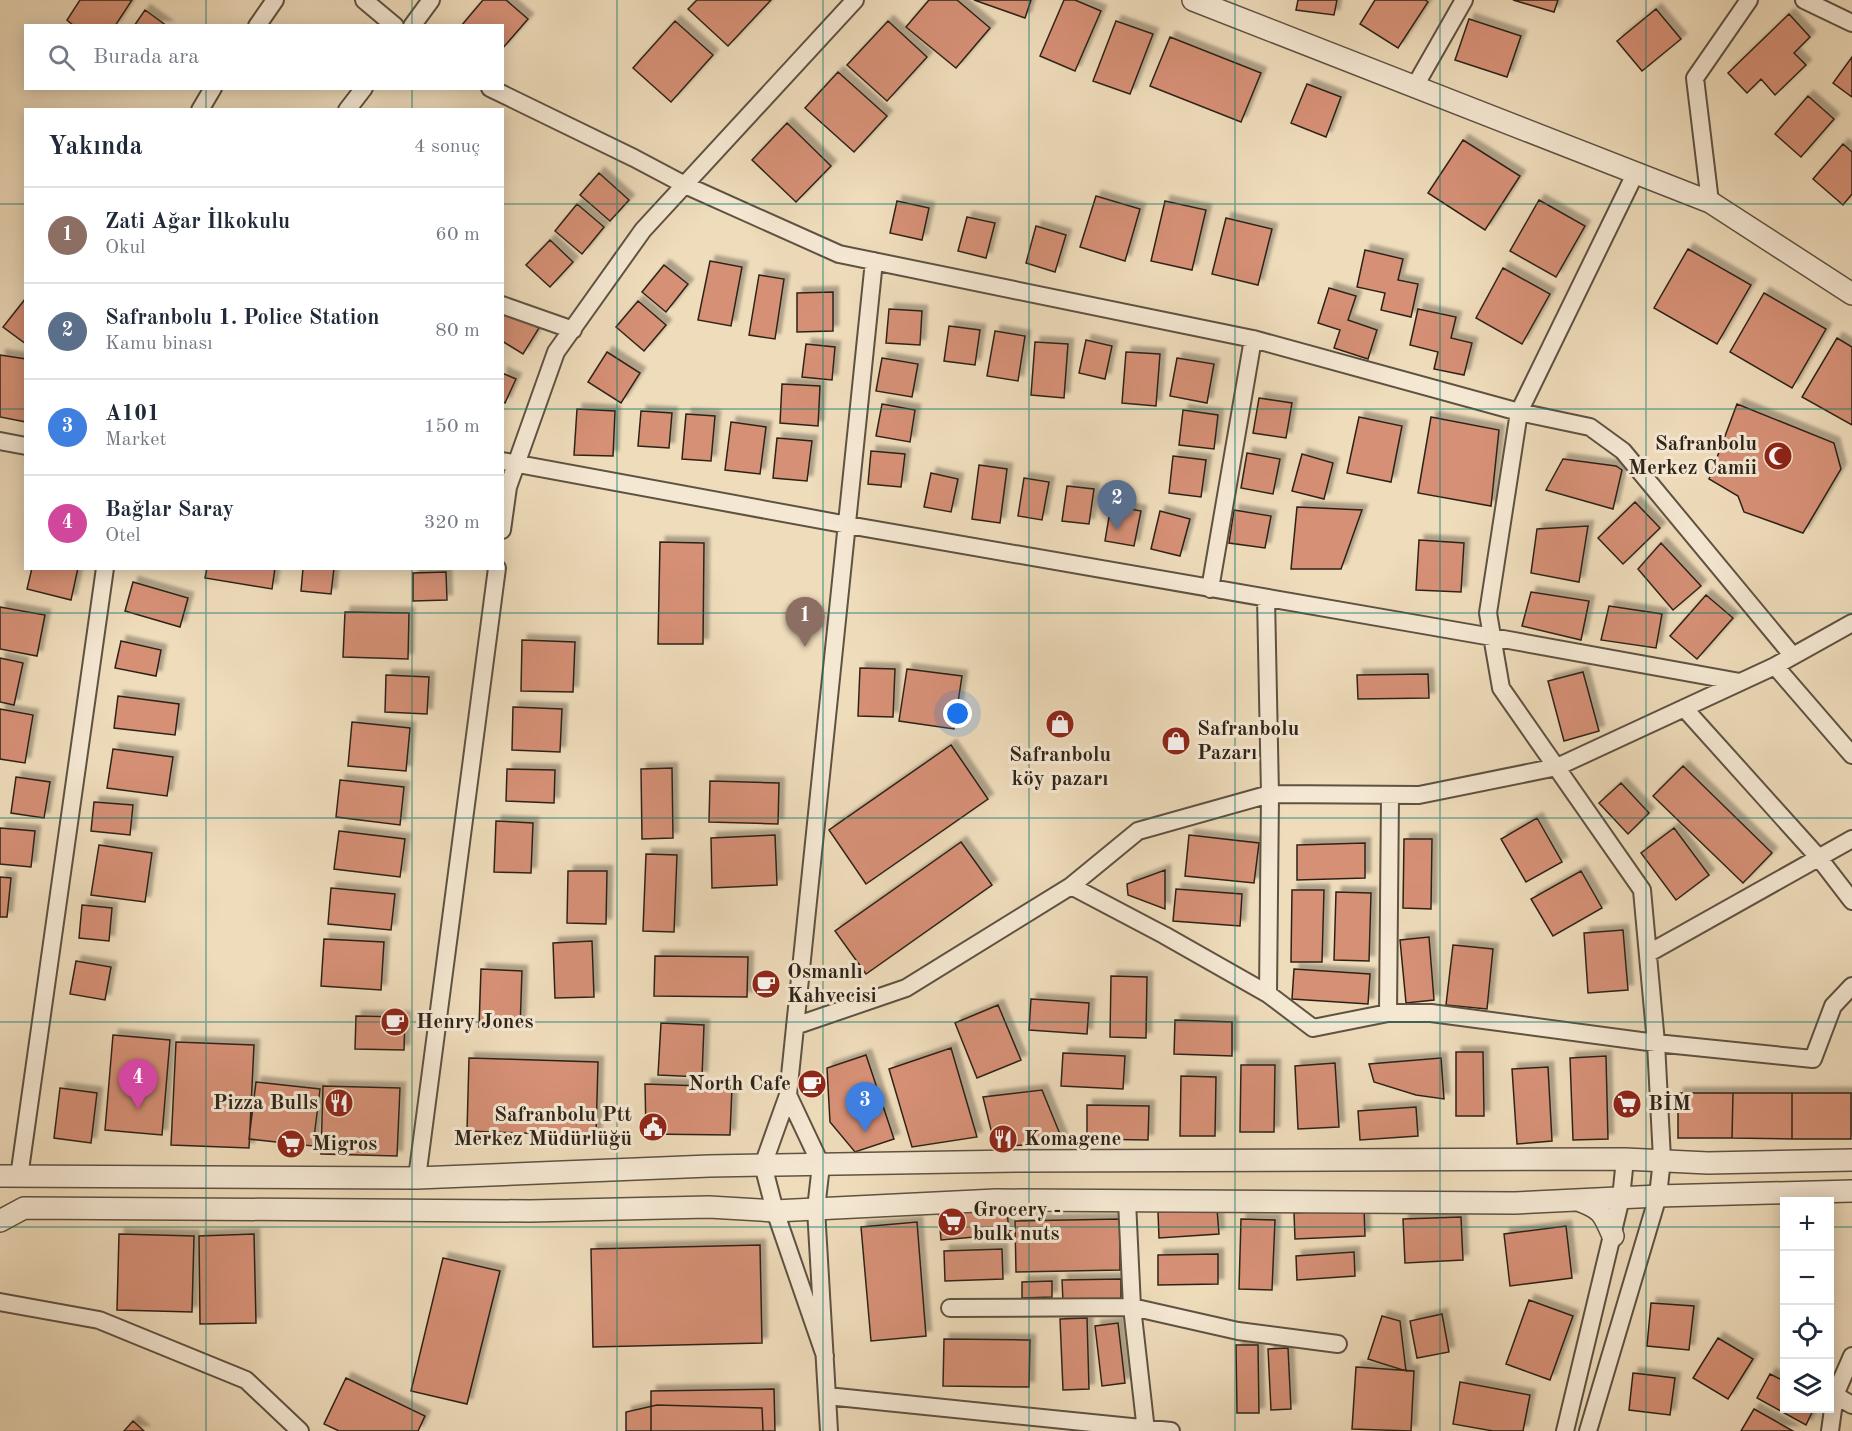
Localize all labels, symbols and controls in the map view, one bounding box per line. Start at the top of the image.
search box [24,24,504,90]
icon: search [45,41,78,74]
text: Burada ara [93,46,199,68]
text: Yakında [48,134,143,160]
text: 4 sonuç [414,137,480,157]
text: Zati Ağar İlkokulu [105,211,290,233]
text: 1 [62,225,73,245]
text: 60 m [435,225,480,245]
text: Okul [105,238,145,258]
text: Safranbolu 1. Police Station [105,307,379,329]
text: 2 [62,321,73,341]
text: 80 m [435,321,480,341]
text: Kamu binası [105,334,213,354]
text: A101 [105,403,160,425]
text: 3 [62,417,73,437]
text: 150 m [424,417,480,437]
text: Market [105,430,166,450]
place label: Safranbolu Merkez Camii [1628,434,1757,479]
mosque icon: Safranbolu Merkez Camii [1762,440,1794,472]
pin: 2 [1098,480,1136,530]
text: Bağlar Saray [105,499,234,521]
text: 4 [62,513,73,533]
text: 320 m [424,513,480,533]
text: Otel [105,526,141,546]
pin: 1 [786,598,824,647]
your location [943,699,972,728]
shop icon: Safranbolu köy pazarı [1044,708,1076,740]
place label: Safranbolu Pazarı [1197,719,1299,764]
shop icon: Safranbolu Pazarı [1160,725,1192,757]
place label: Safranbolu köy pazarı [1009,745,1111,790]
place label: Osmanlı Kahvecisi [787,962,877,1007]
cafe icon: Osmanlı Kahvecisi [750,968,782,1000]
cafe icon: Henry Jones [379,1006,411,1038]
place label: Henry Jones [416,1012,533,1033]
pin: 4 [118,1060,158,1109]
cafe icon: North Cafe [796,1068,828,1100]
place label: North Cafe [688,1074,791,1095]
pin: 3 [846,1082,884,1132]
restaurant icon: Pizza Bulls [323,1087,355,1119]
supermarket icon: BİM [1611,1088,1643,1120]
place label: BİM [1648,1091,1691,1115]
place label: Pizza Bulls [213,1093,318,1114]
place label: Safranbolu Ptt Merkez Müdürlüğü [454,1105,632,1150]
public building icon: Safranbolu Ptt Merkez Müdürlüğü [637,1111,669,1143]
restaurant icon: Komagene [987,1123,1019,1155]
supermarket icon: Migros [275,1128,307,1160]
place label: Komagene [1024,1129,1121,1150]
place label: Migros [312,1134,377,1155]
map controls [1780,1197,1834,1413]
button: + [1780,1197,1834,1251]
place label: Grocery - bulk nuts [973,1200,1061,1245]
supermarket icon: Grocery - bulk nuts [936,1206,968,1238]
button: − [1780,1251,1834,1305]
button: locate [1780,1305,1834,1359]
button: layers [1780,1359,1834,1413]

